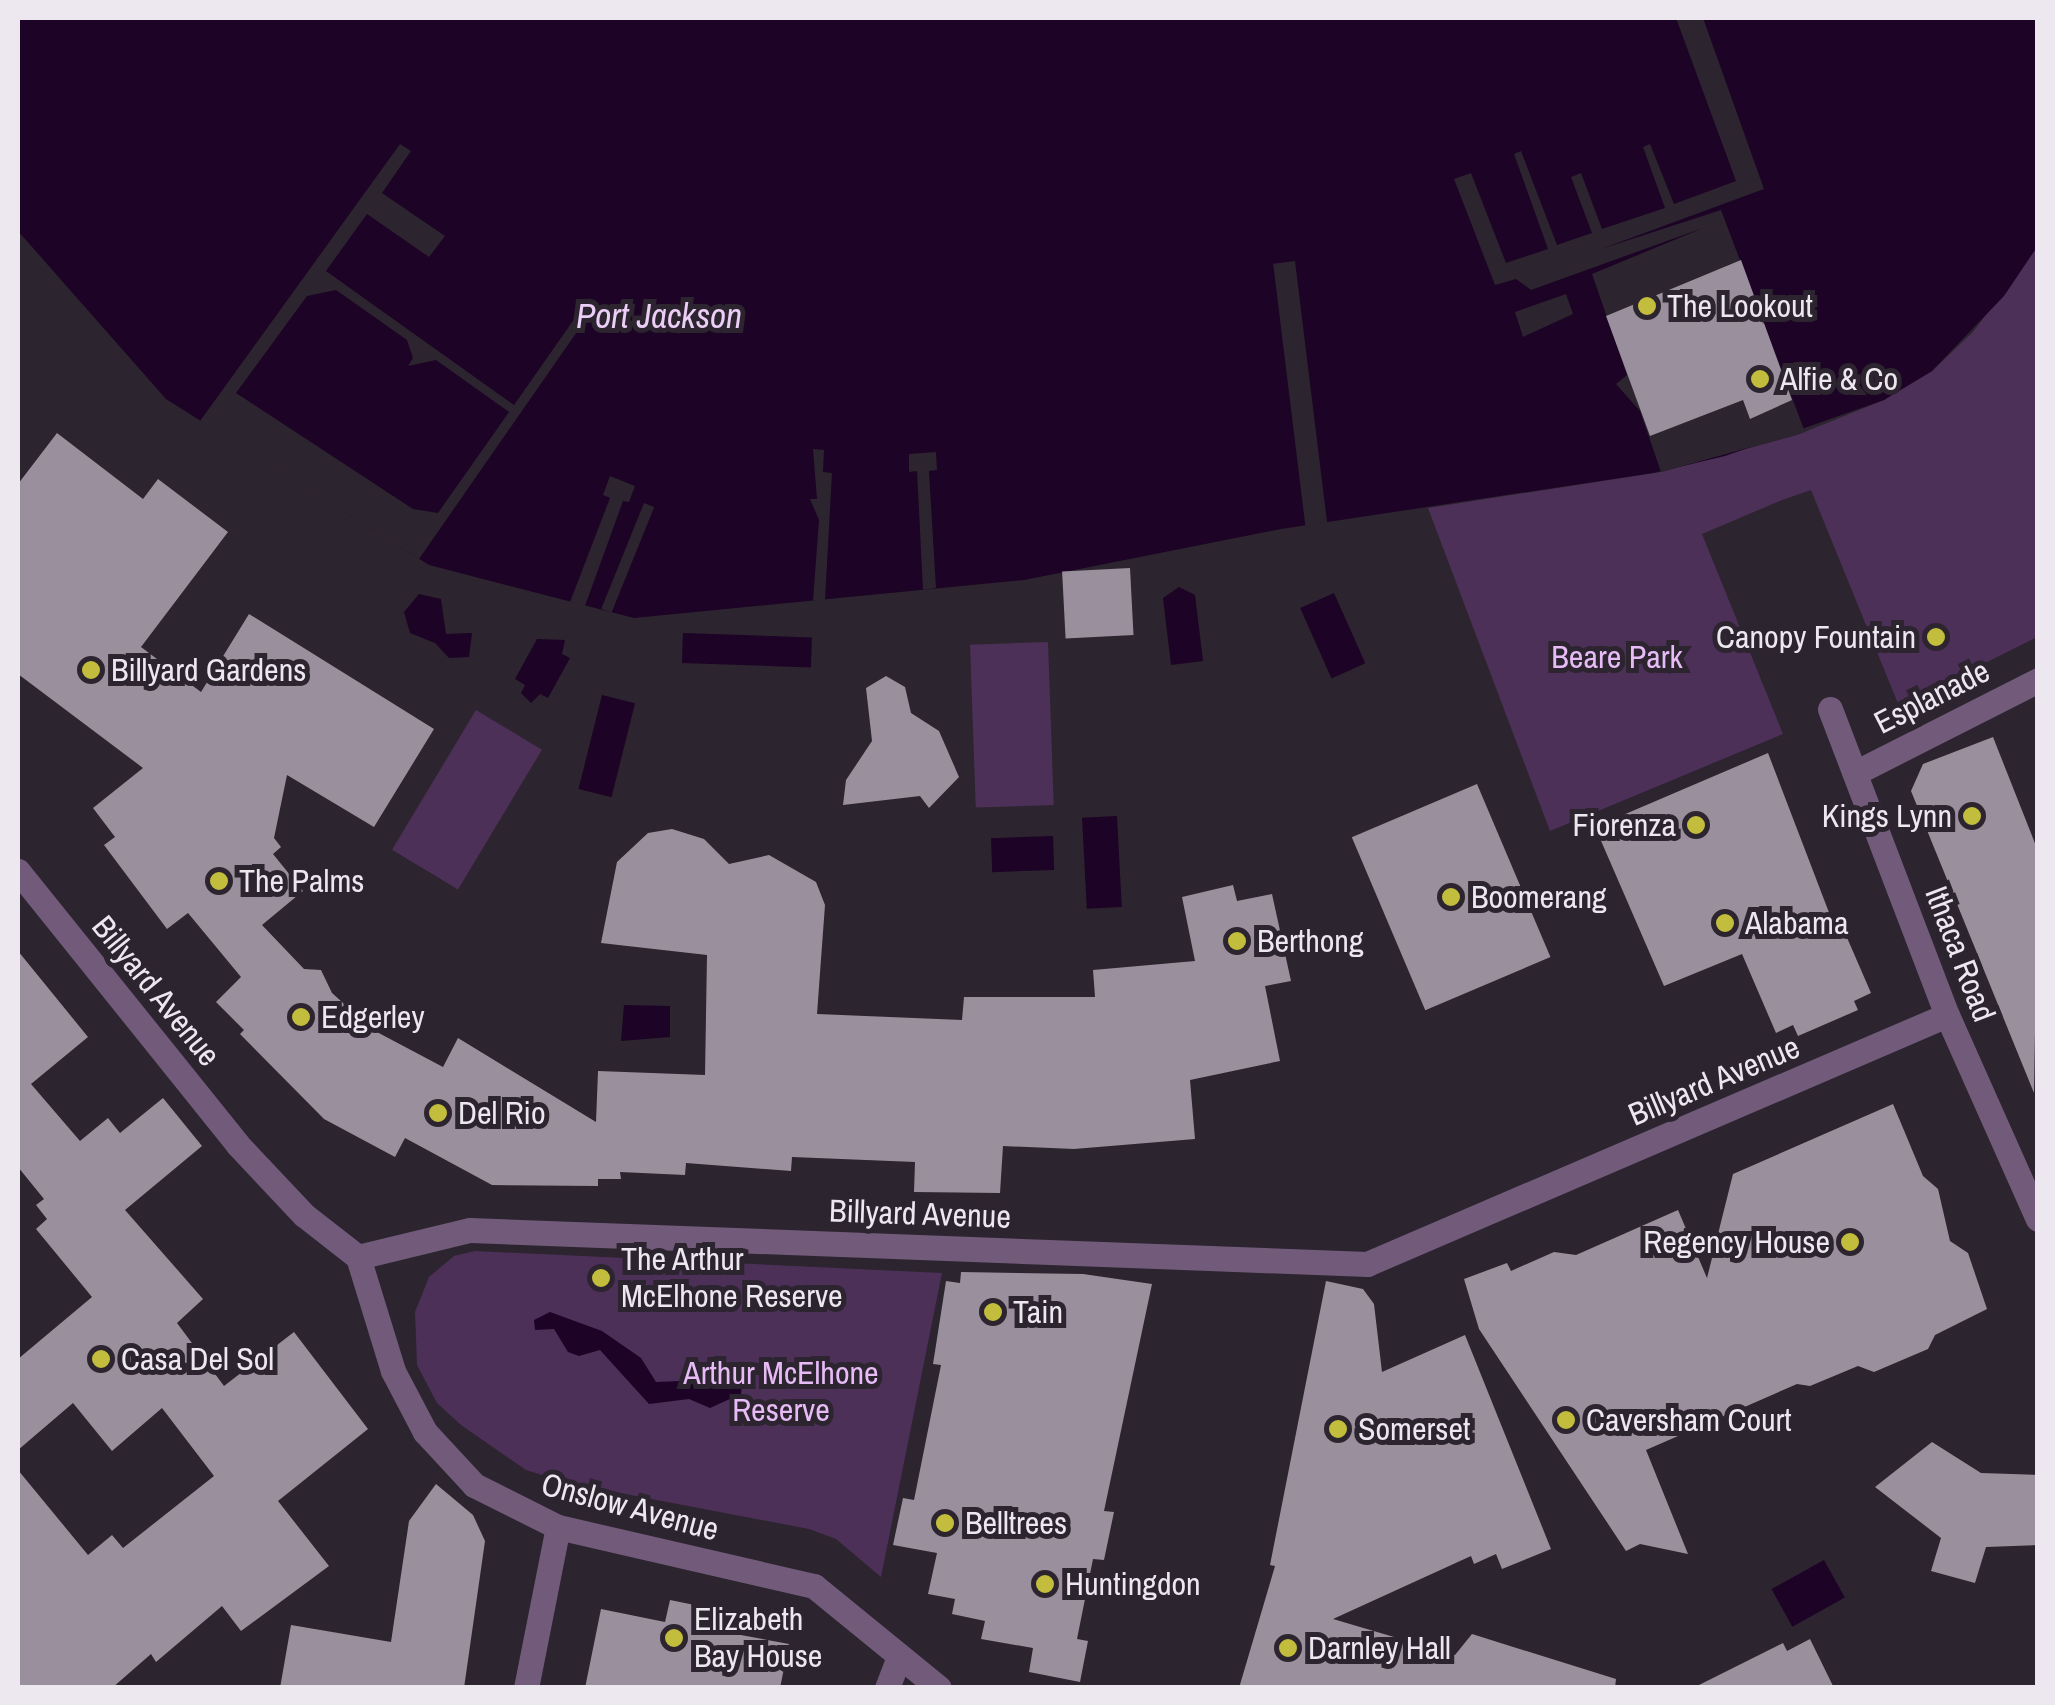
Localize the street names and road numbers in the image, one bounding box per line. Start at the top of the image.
street label: Esplanade [1868,652,1996,742]
street label: Ithaca Road [1917,881,2003,1027]
street label: Billyard Avenue [83,908,229,1074]
street label: Billyard Avenue [1622,1028,1806,1134]
street label: Billyard Avenue [828,1192,1012,1236]
street label: Onslow Avenue [536,1465,724,1549]

